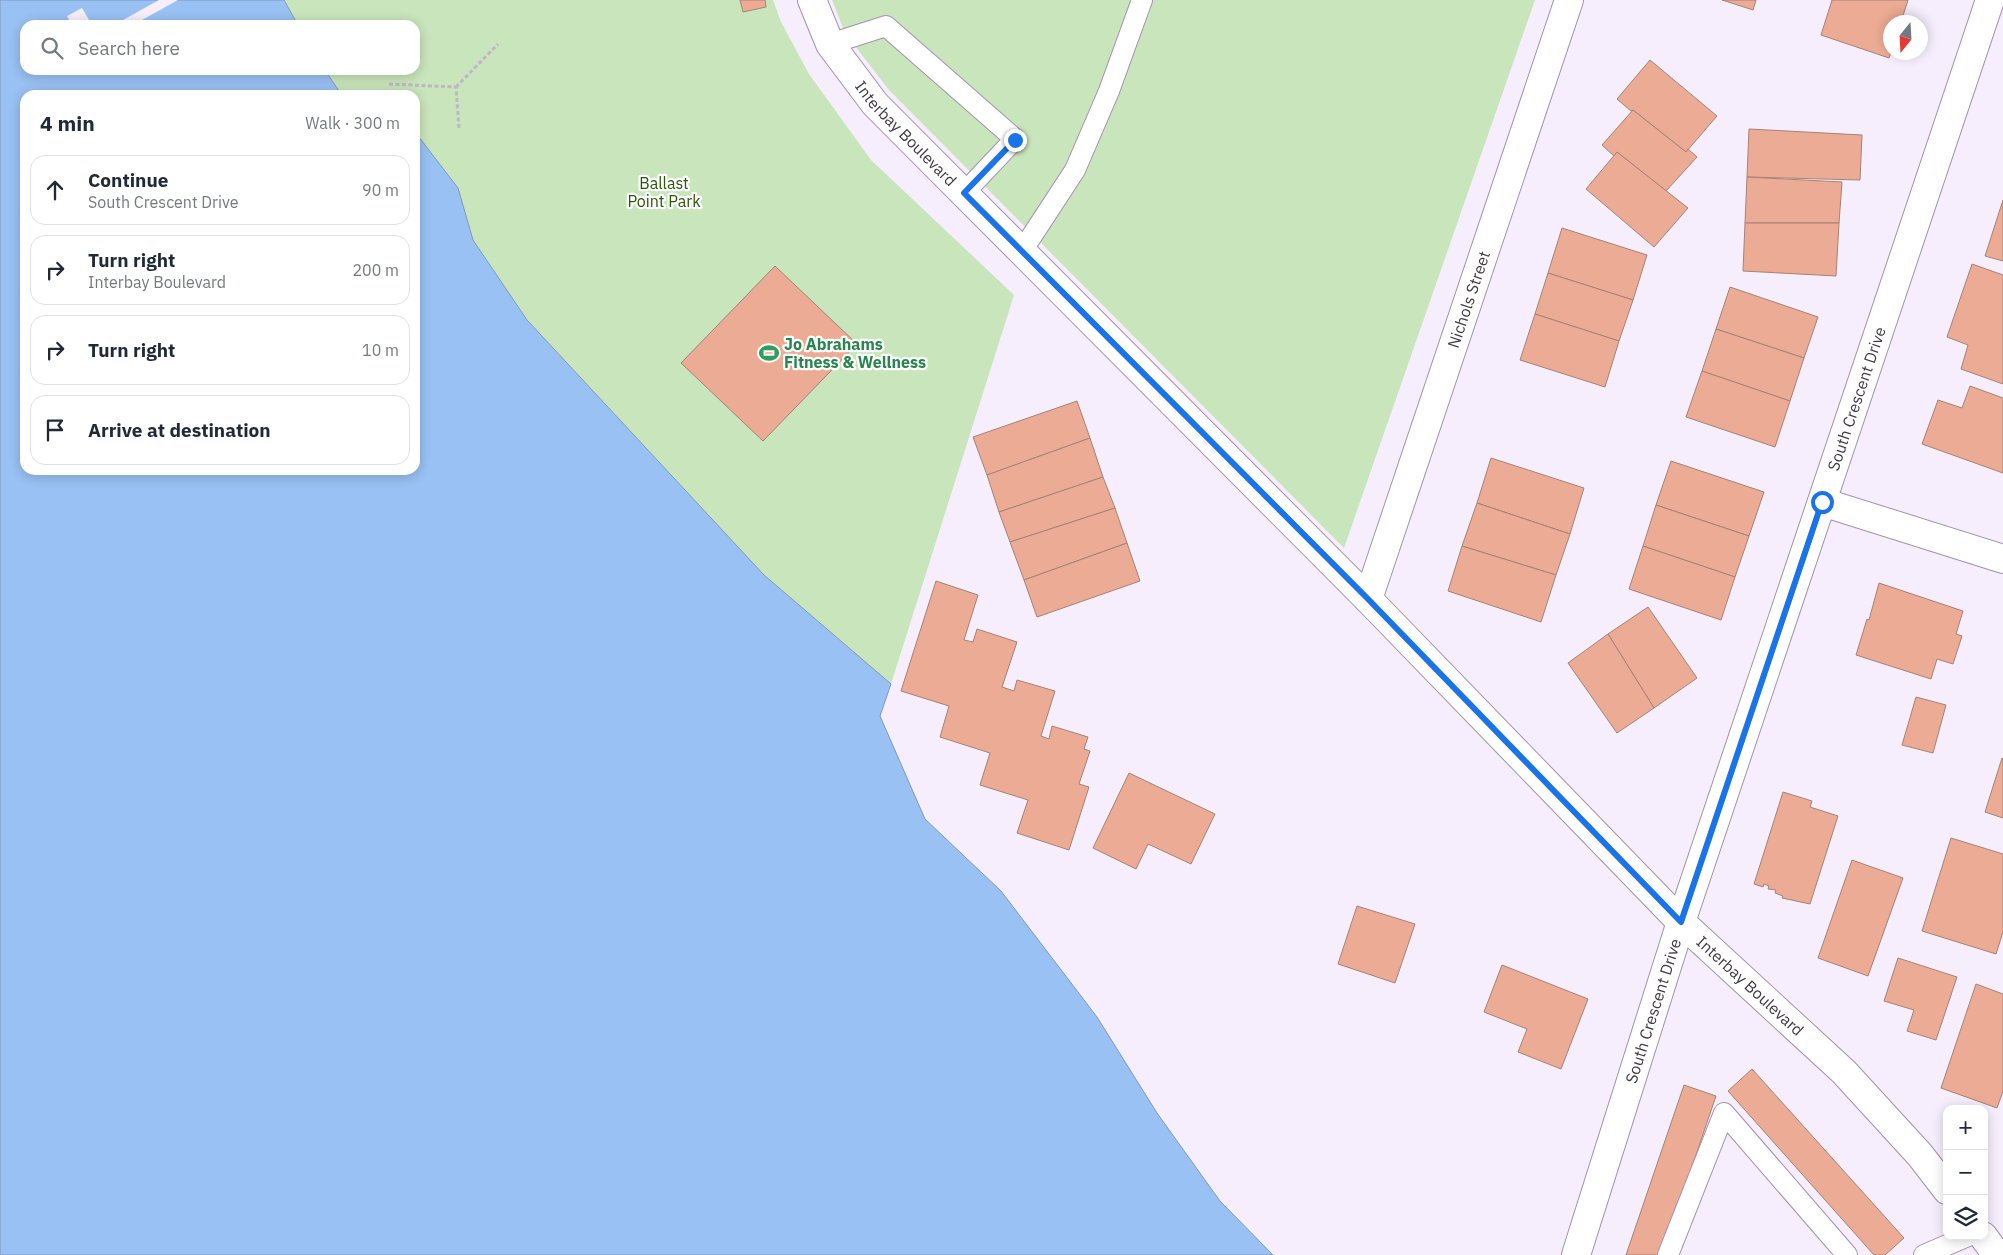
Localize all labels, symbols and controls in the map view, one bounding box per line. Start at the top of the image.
north arrow [1883,15,1928,60]
search box [20,20,420,75]
icon: search [38,34,66,62]
text: Search here [78,36,180,60]
street label: Interbay Boulevard [851,77,961,190]
text: 4 min [40,109,95,137]
text: Walk · 300 m [305,113,400,133]
route end [1004,129,1027,152]
text: Continue [88,168,168,192]
park label: Ballast Point Park [627,173,701,211]
icon: ahead [41,176,69,204]
text: 90 m [362,180,399,200]
text: South Crescent Drive [88,192,238,212]
text: Turn right [88,248,175,272]
street label: Nichols Street [1443,248,1494,351]
icon: right [41,256,69,284]
text: 200 m [352,260,399,280]
text: Interbay Boulevard [88,272,226,292]
street label: South Crescent Drive [1823,324,1890,473]
place label: Jo Abrahams Fitness & Wellness [784,334,926,372]
icon: right [41,336,69,364]
text: Turn right [88,338,175,362]
text: 10 m [362,340,399,360]
sports icon: Jo Abrahams Fitness & Wellness [758,342,780,364]
icon: arrive [41,416,69,444]
text: Arrive at destination [88,418,271,442]
route start [1811,491,1834,514]
street label: Interbay Boulevard [1693,932,1808,1040]
street label: South Crescent Drive [1621,936,1685,1086]
map controls [1943,1105,1988,1240]
button: + [1943,1105,1988,1150]
button: − [1943,1150,1988,1195]
button: layers [1943,1195,1988,1240]

